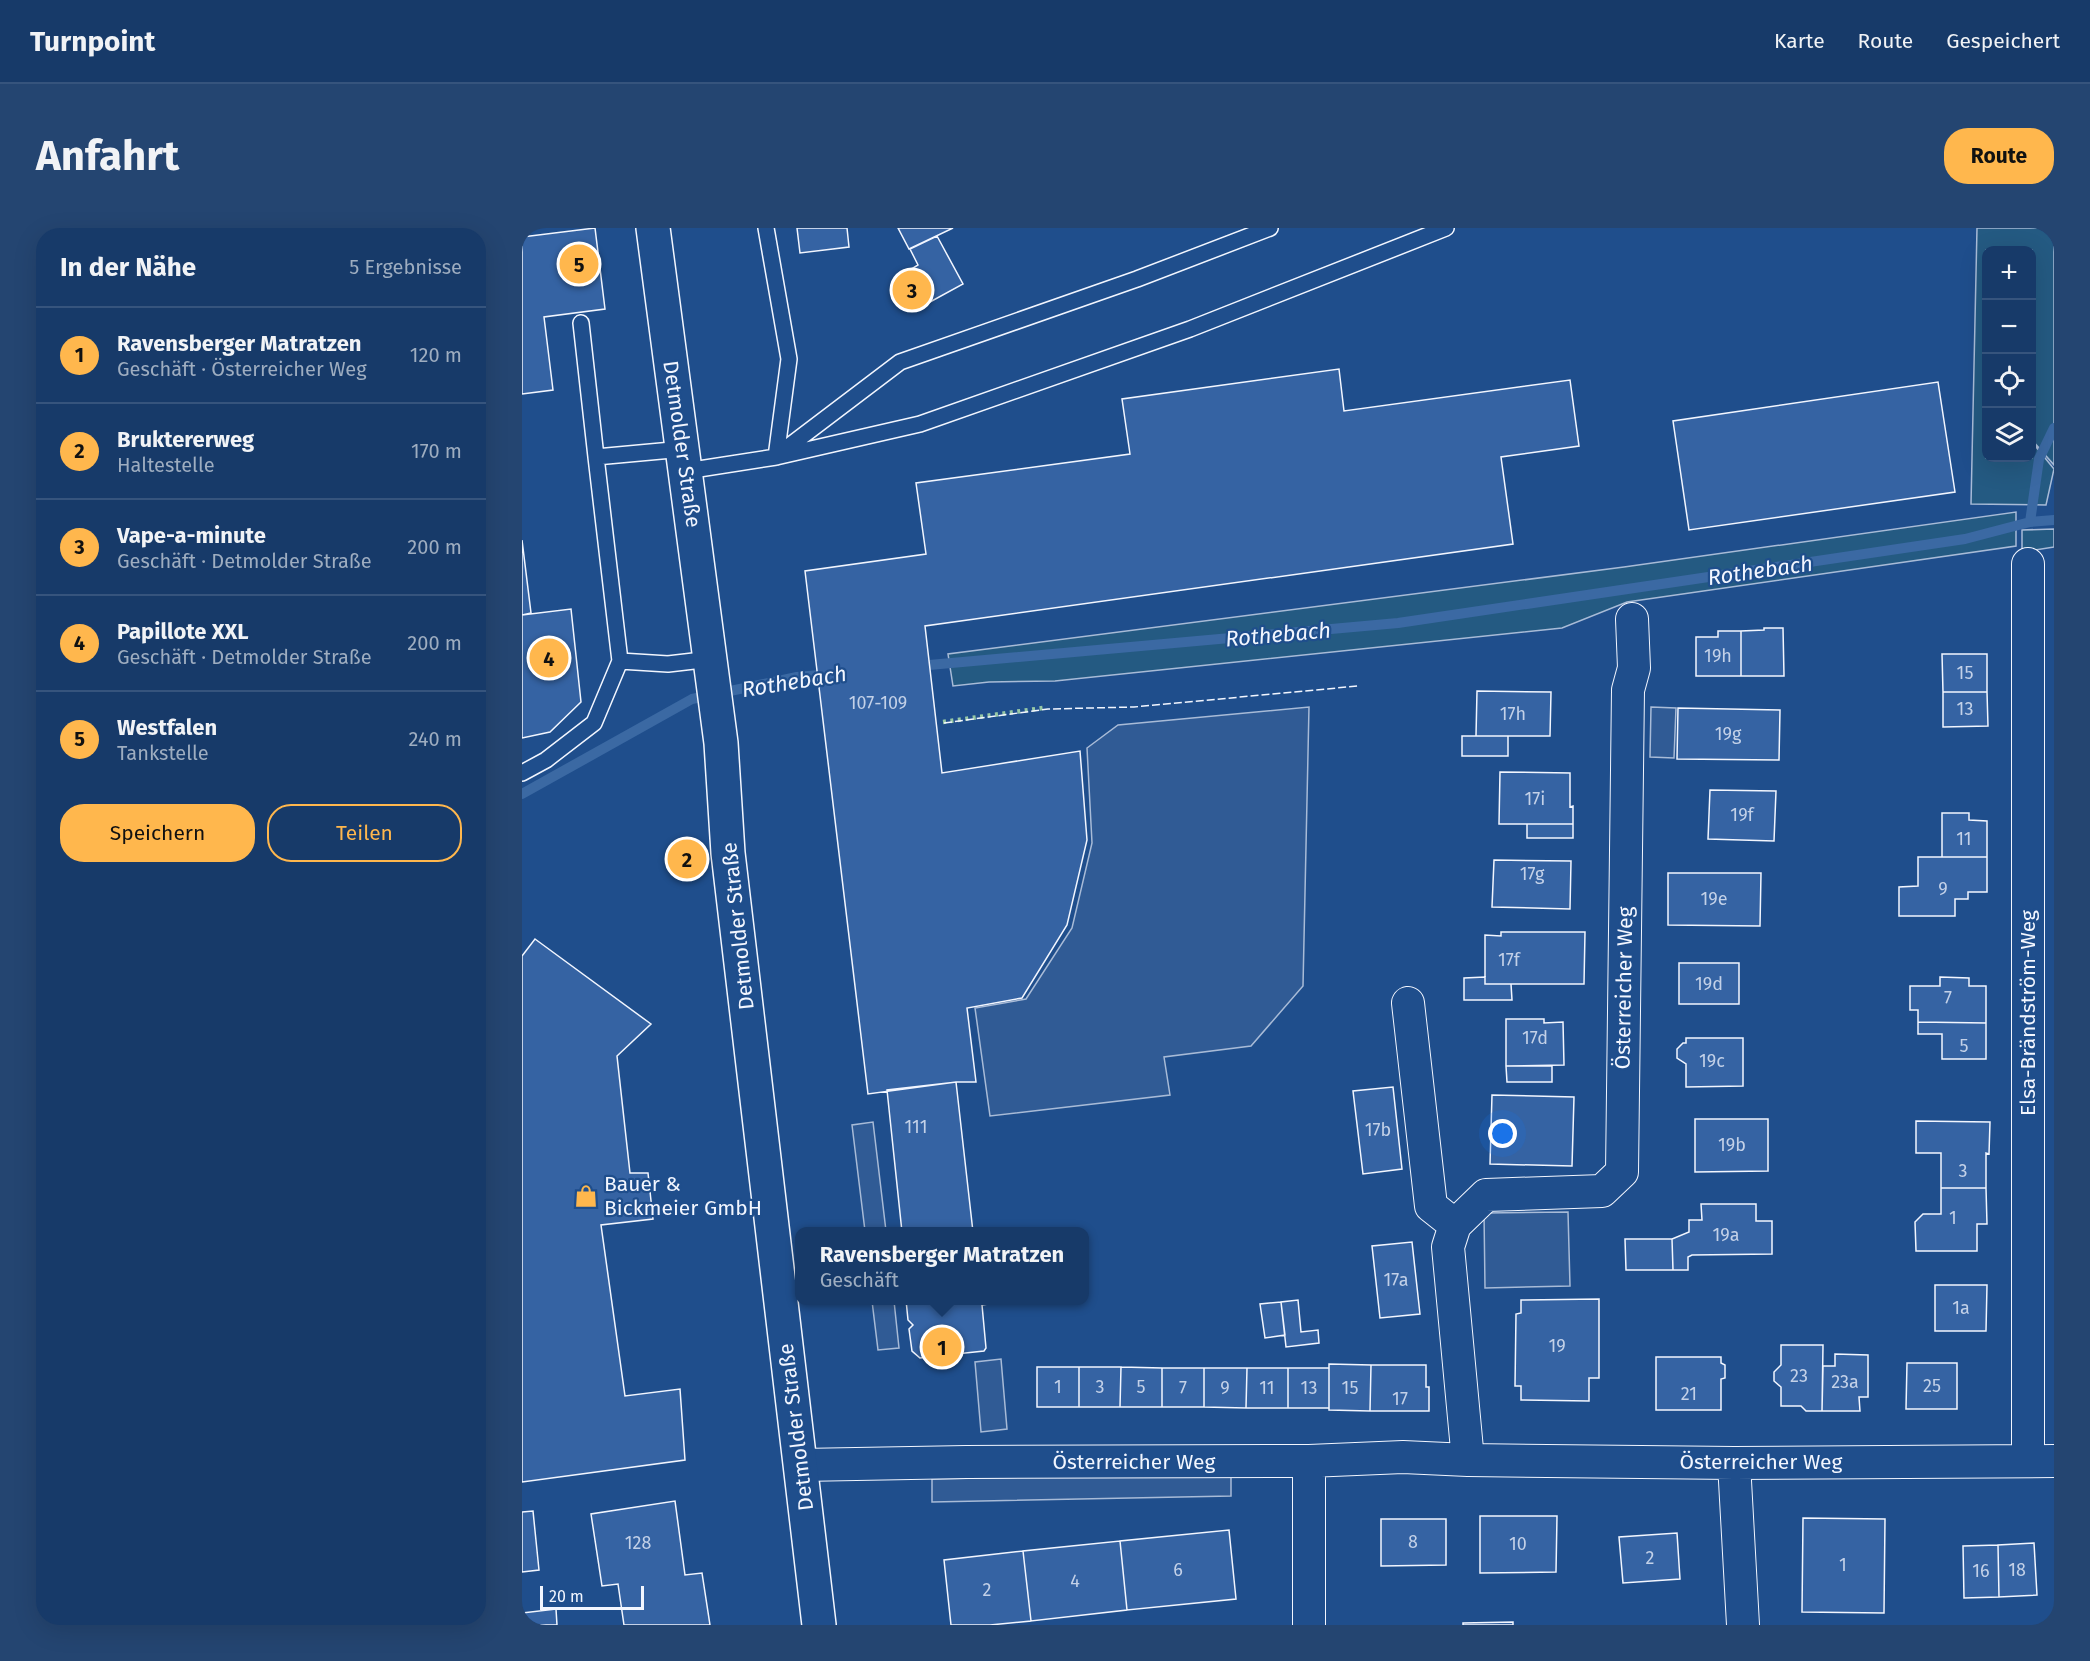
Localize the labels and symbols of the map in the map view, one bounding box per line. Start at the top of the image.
pin: 5 [560,242,598,286]
pin: 3 [892,268,932,312]
street label: Detmolder Straße [657,359,707,529]
water label: Rothebach [1706,550,1814,591]
water label: Rothebach [1224,616,1332,653]
pin: 4 [530,636,568,680]
house number: 19h [1704,645,1732,667]
water label: Rothebach [740,660,849,703]
house number: 15 [1957,662,1973,684]
house number: 107-109 [849,692,907,714]
house number: 13 [1957,698,1973,720]
house number: 17h [1500,703,1526,725]
house number: 19g [1715,723,1742,745]
house number: 17i [1525,788,1545,810]
house number: 19f [1730,804,1756,826]
house number: 11 [1956,828,1972,850]
pin: 2 [668,836,706,882]
street label: Detmolder Straße [716,841,760,1011]
house number: 17g [1520,863,1545,885]
house number: 9 [1938,878,1948,900]
house number: 19e [1700,888,1728,910]
street label: Österreicher Weg [1610,906,1638,1070]
street label: Elsa-Brändström-Weg [2015,910,2041,1116]
house number: 17f [1498,949,1522,971]
house number: 19d [1695,973,1723,995]
house number: 7 [1944,987,1952,1009]
house number: 17d [1522,1027,1548,1049]
house number: 5 [1959,1035,1969,1057]
house number: 19c [1699,1050,1725,1072]
house number: 111 [905,1116,927,1138]
house number: 17b [1365,1119,1391,1141]
your location [1488,1119,1517,1148]
house number: 19b [1718,1134,1746,1156]
house number: 3 [1959,1160,1967,1182]
place label: Bauer & Bickmeier GmbH [604,1171,762,1221]
shop icon: Bauer & Bickmeier GmbH [573,1183,599,1209]
house number: 1 [1949,1207,1957,1229]
house number: 19a [1713,1224,1739,1246]
house number: 17a [1383,1269,1409,1291]
house number: 1a [1952,1297,1970,1319]
pin: 1 [922,1324,962,1370]
house number: 19 [1548,1335,1566,1357]
street label: Detmolder Straße [773,1342,819,1512]
house number: 23 [1790,1365,1808,1387]
house number: 23a [1831,1371,1859,1393]
house number: 25 [1923,1375,1941,1397]
house number: 1 [1054,1376,1062,1398]
house number: 3 [1096,1376,1104,1398]
house number: 5 [1136,1376,1146,1398]
house number: 7 [1179,1377,1187,1399]
house number: 9 [1220,1377,1230,1399]
house number: 11 [1259,1377,1275,1399]
house number: 13 [1301,1377,1317,1399]
house number: 15 [1342,1377,1358,1399]
house number: 21 [1681,1383,1697,1405]
house number: 17 [1392,1388,1408,1410]
street label: Österreicher Weg [1053,1449,1216,1475]
street label: Österreicher Weg [1680,1449,1843,1475]
house number: 8 [1408,1531,1418,1553]
house number: 128 [625,1532,651,1554]
house number: 10 [1509,1533,1527,1555]
house number: 2 [1646,1547,1655,1569]
house number: 1 [1839,1554,1847,1576]
house number: 6 [1173,1559,1183,1581]
house number: 18 [2008,1559,2026,1581]
house number: 16 [1972,1560,1990,1582]
house number: 4 [1070,1570,1080,1592]
house number: 2 [983,1579,992,1601]
scale bar [540,1583,644,1610]

